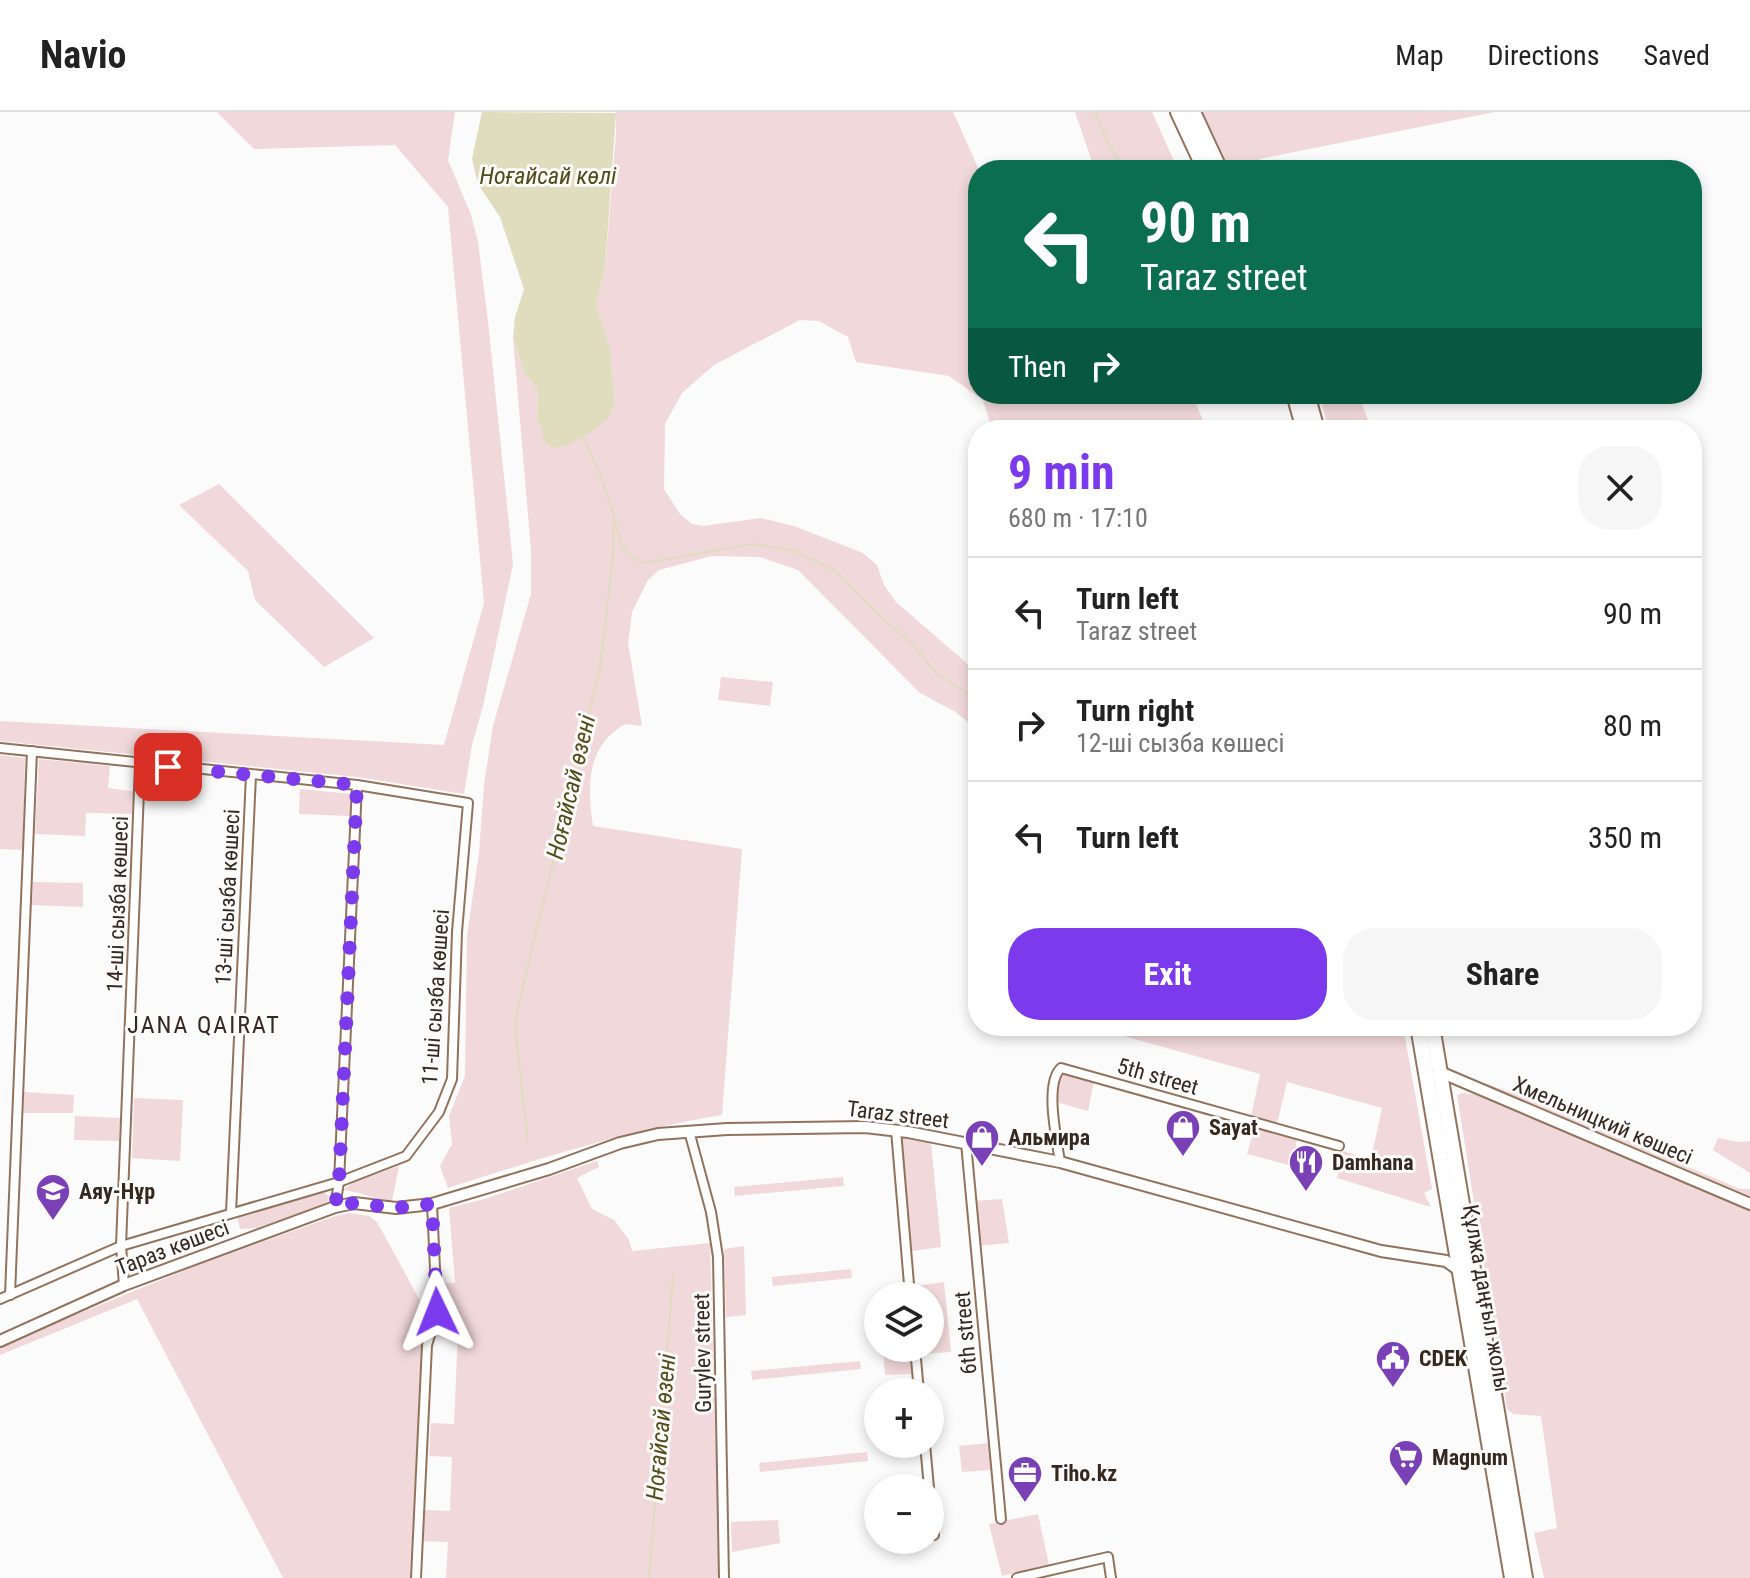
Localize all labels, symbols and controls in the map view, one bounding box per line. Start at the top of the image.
text: Navio [40,33,126,77]
text: Map [1395,39,1444,72]
text: Directions [1488,39,1599,72]
text: Saved [1643,39,1710,72]
water label: Ноғайсай көлі [480,162,617,190]
text: 90 m [1140,190,1251,256]
icon: left [1008,192,1112,296]
text: Taraz street [1140,257,1308,299]
icon: right [1083,344,1127,388]
text: Then [1008,349,1067,384]
text: 9 min [1008,444,1115,501]
button: close [1578,446,1662,530]
text: 680 m · 17:10 [1008,503,1148,533]
text: Turn left [1076,581,1179,616]
icon: left [1008,591,1052,635]
text: 90 m [1603,596,1662,631]
text: Taraz street [1076,616,1197,646]
text: Turn right [1076,693,1194,728]
icon: right [1008,703,1052,747]
text: 80 m [1603,708,1662,743]
water label: Ноғайсай өзені [541,712,601,862]
text: 12-ші сызба көшесі [1076,728,1284,758]
pin [134,733,202,801]
icon: arrive [146,745,190,789]
street label: 13-ші сызба көшесі [210,808,245,986]
street label: 14-ші сызба көшесі [102,815,133,993]
icon: left [1008,815,1052,859]
text: Turn left [1076,820,1179,855]
text: 350 m [1588,820,1662,855]
street label: 11-ші сызба көшесі [417,908,454,1086]
button: Exit [1008,928,1327,1020]
button: Share [1343,928,1662,1020]
district label: JANA QAIRAT [127,1011,281,1039]
street label: 5th street [1114,1053,1201,1100]
street label: Хмельницкий көшесі [1509,1071,1696,1170]
street label: Taraz street [846,1096,950,1133]
shop icon: Sayat [1164,1108,1202,1158]
place label: Sayat [1209,1115,1258,1140]
shop icon: Альмира [963,1118,1001,1168]
place label: Альмира [1008,1125,1090,1150]
restaurant icon: Damhana [1287,1143,1325,1193]
place label: Damhana [1332,1150,1414,1175]
school or university icon: Аяу-Нұр [34,1172,72,1222]
place label: Аяу-Нұр [79,1179,155,1204]
street label: Құлжа даңғыл жолы [1458,1202,1515,1394]
street label: Тараз көшесі [112,1214,232,1281]
position arrow [395,1270,479,1354]
map controls [864,1282,944,1554]
button: layers [864,1282,944,1362]
street label: 6th street [949,1290,982,1376]
street label: Gurylev street [689,1293,716,1413]
public building icon: CDEK [1374,1339,1412,1389]
place label: CDEK [1419,1346,1468,1371]
water label: Ноғайсай өзені [641,1352,681,1501]
button: + [864,1378,944,1458]
supermarket icon: Magnum [1387,1438,1425,1488]
place label: Magnum [1432,1445,1508,1470]
office icon: Tiho.kz [1006,1454,1044,1504]
place label: Tiho.kz [1051,1461,1117,1486]
button: − [864,1474,944,1554]

